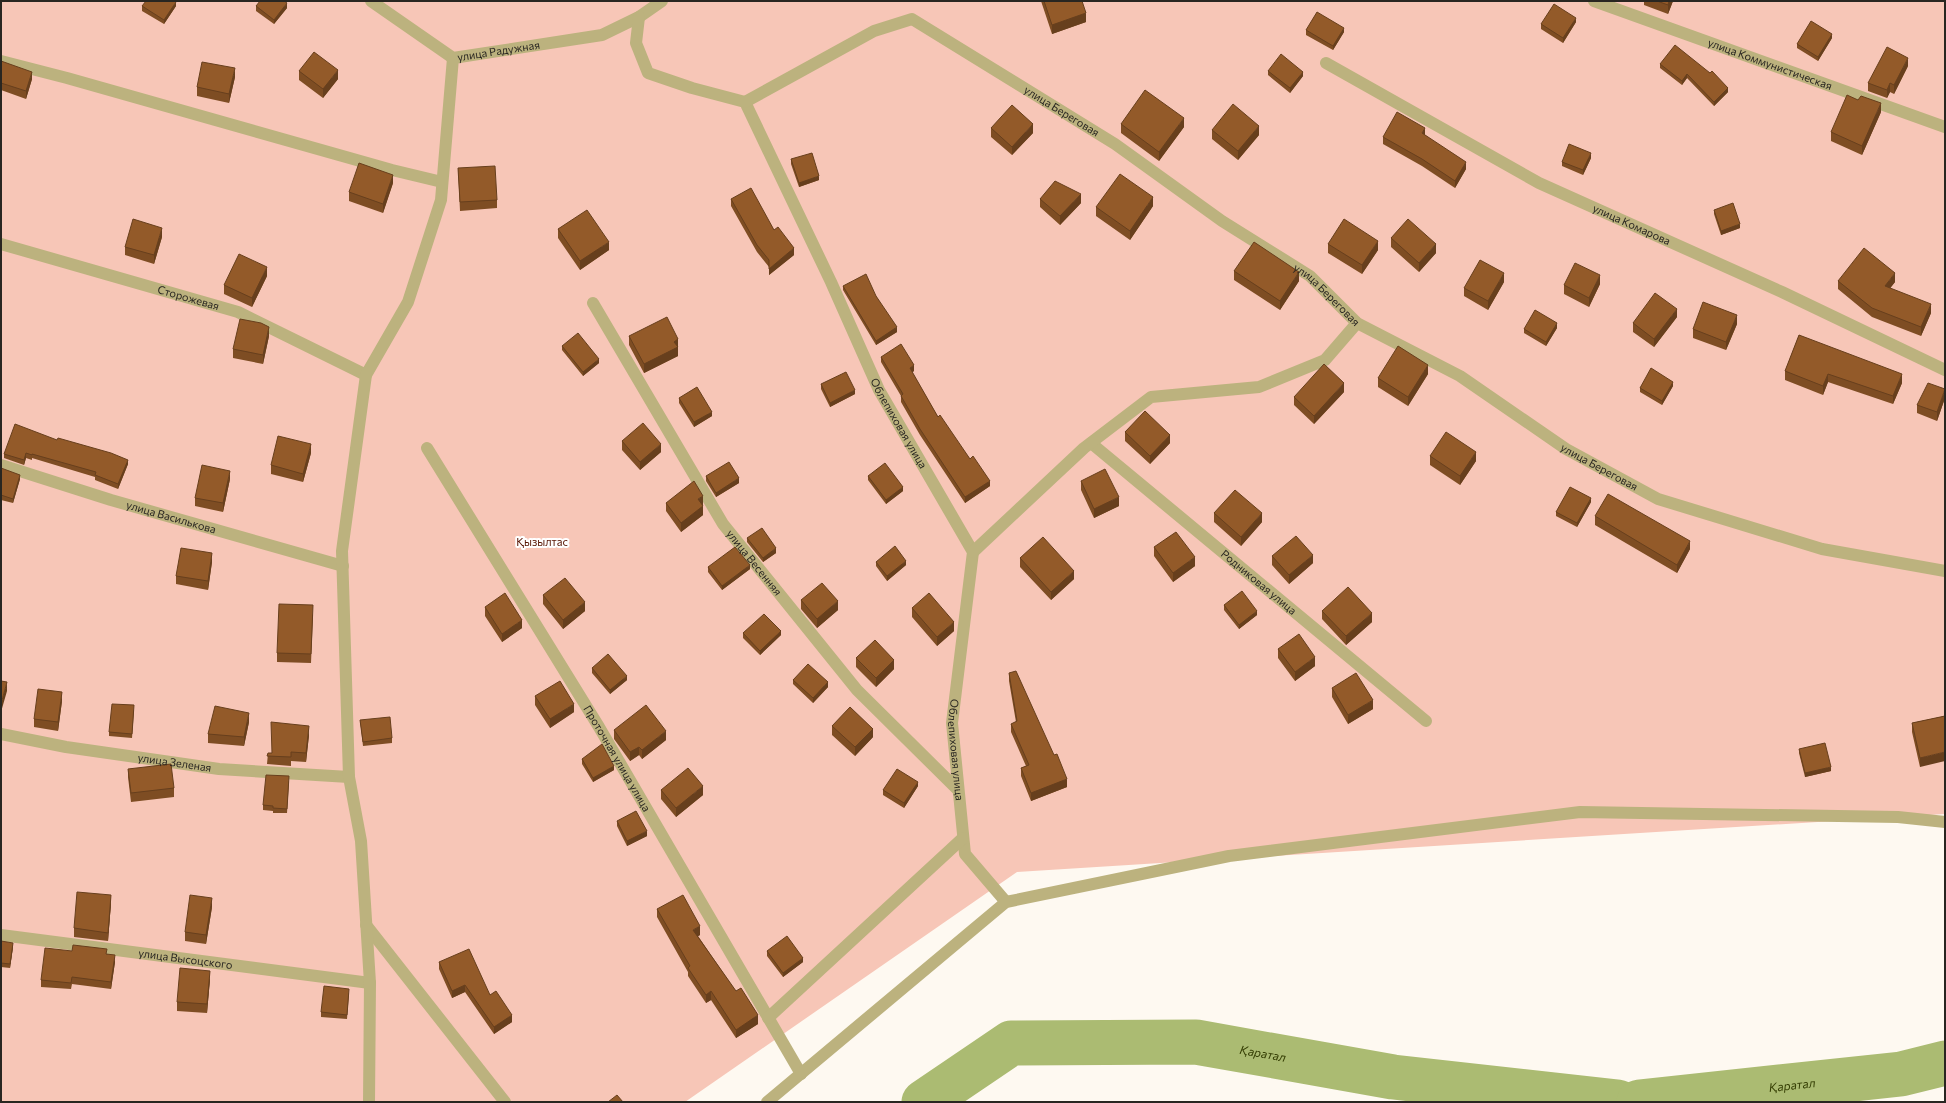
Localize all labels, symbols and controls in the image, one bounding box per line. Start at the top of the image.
street label: улица Коммунистическая [1706,35,1834,92]
street label: улица Радужная [456,38,541,63]
street label: улица Береговая [1022,83,1102,139]
street label: улица Комарова [1591,201,1673,247]
street label: улица Береговая [1292,261,1363,328]
street label: Сторожевая [156,282,221,312]
street label: Облепиховая улица [868,376,930,471]
street label: улица Береговая [1558,440,1640,493]
street label: улица Василькова [125,498,218,536]
street label: улица Весенняя [724,527,785,598]
park label: Қызылтас [516,535,568,548]
street label: Родниковая улица [1219,547,1299,617]
street label: Облепиховая улица [946,698,967,801]
street label: Проточная улица улица [581,703,654,814]
street label: улица Зеленая [137,750,212,774]
street label: улица Высоцского [138,946,234,971]
water label: Қаратал [1239,1042,1287,1064]
water label: Қаратал [1768,1075,1816,1094]

